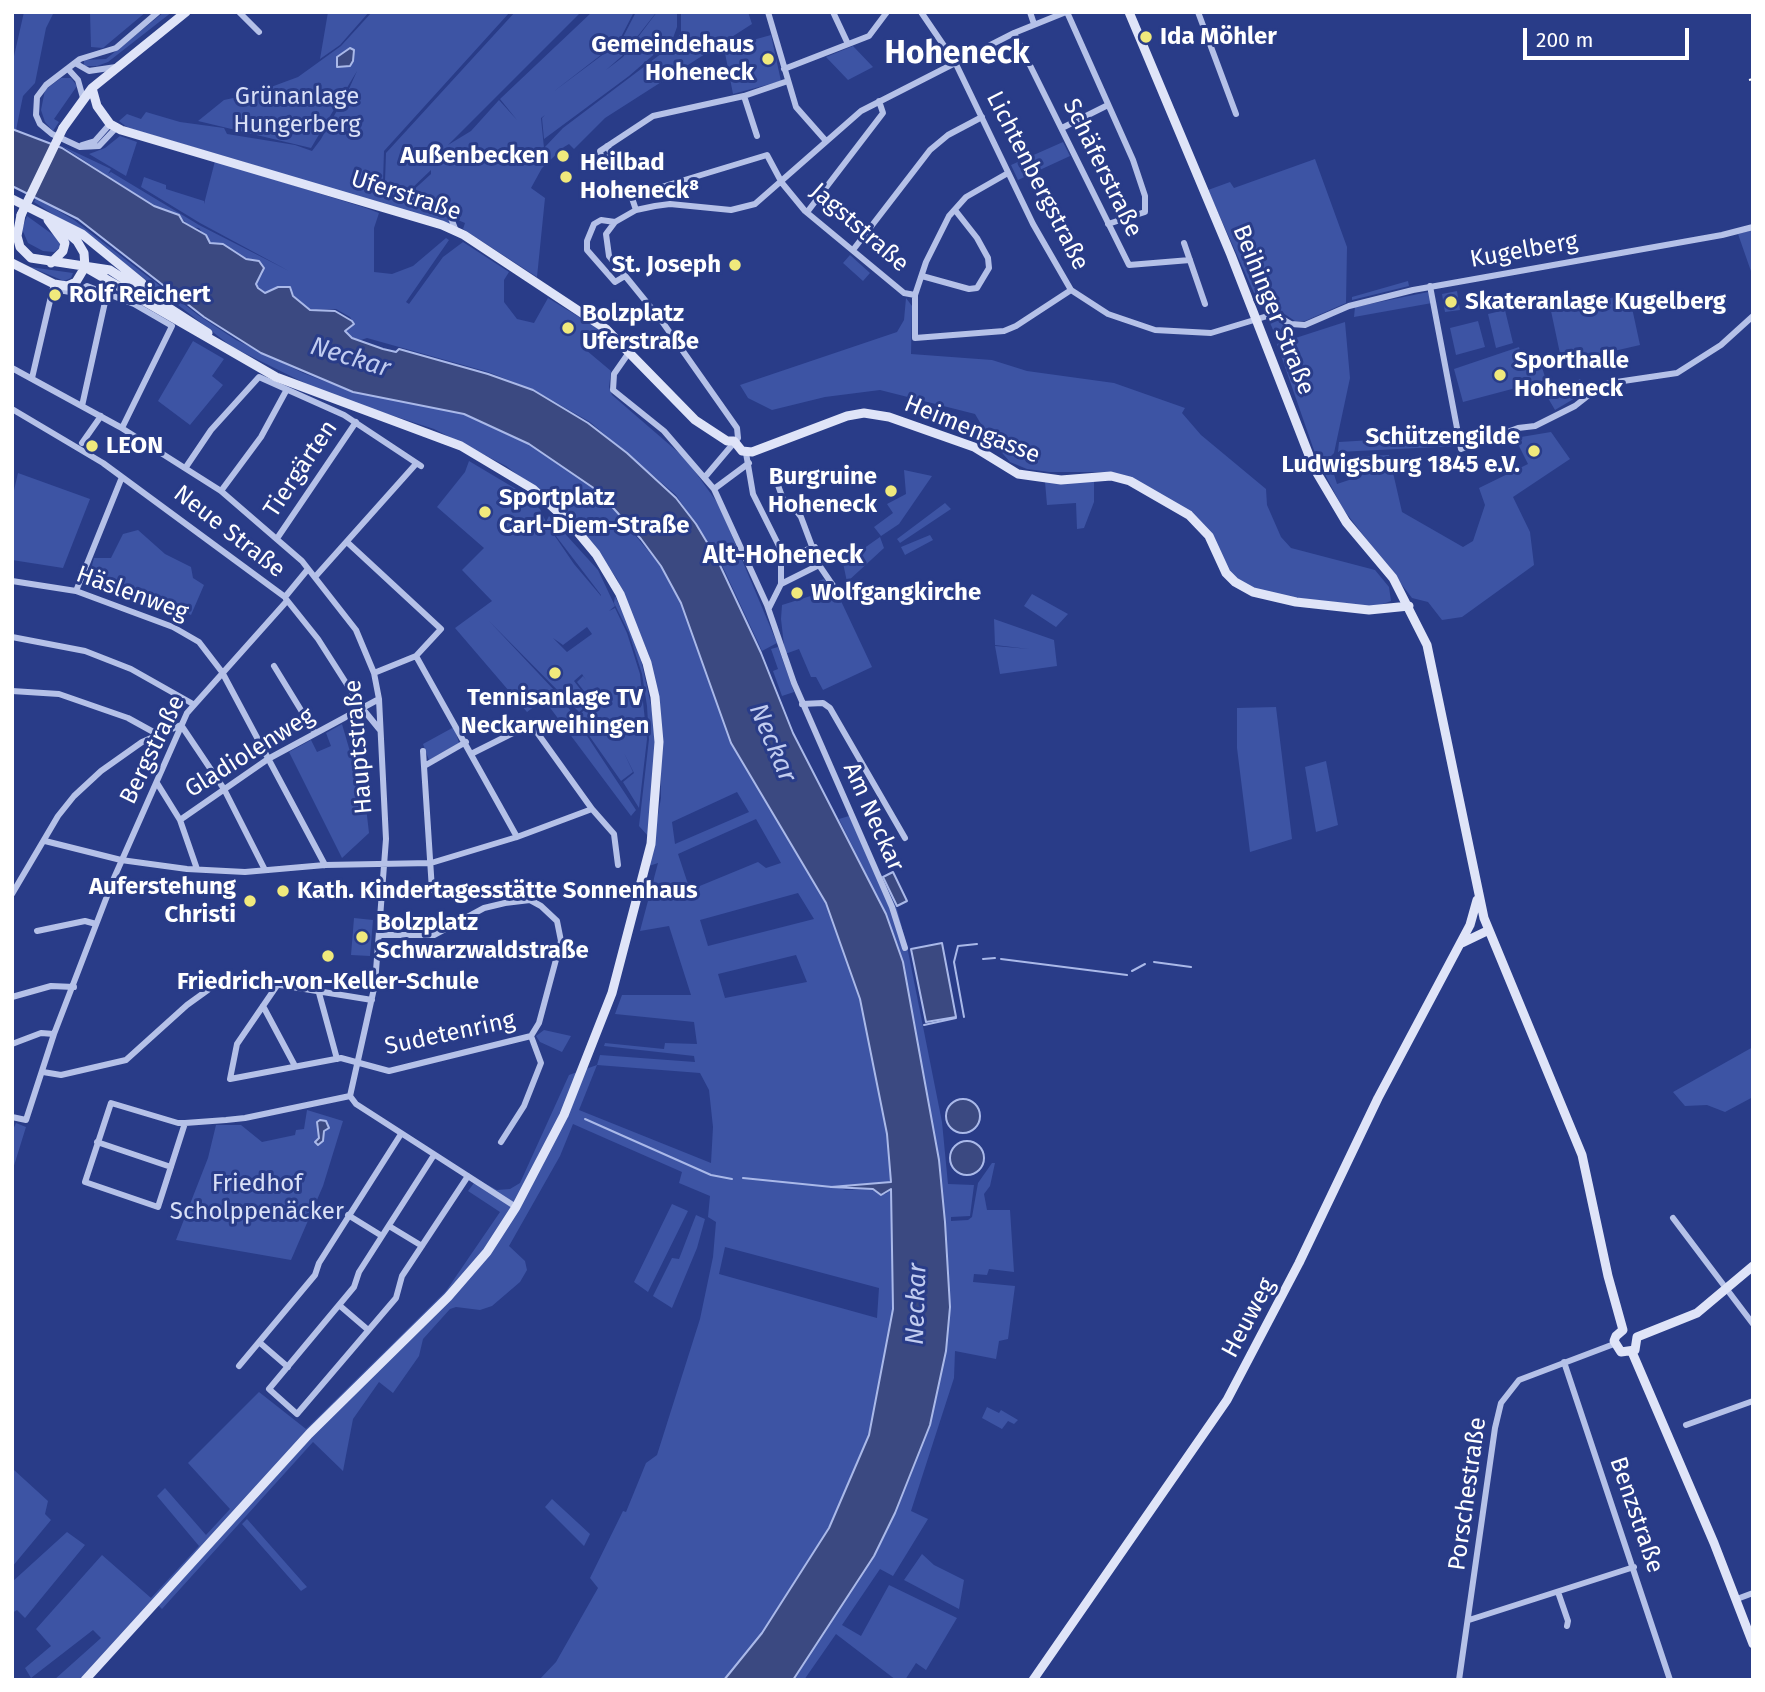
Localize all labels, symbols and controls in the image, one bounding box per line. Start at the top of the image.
scale bar [1527,14,1693,58]
place label: Ida Möhler [1160,23,1277,51]
text: 200 m [1536,27,1593,53]
marker: Ida Möhler [1138,29,1154,45]
place label: Gemeindehaus Hoheneck [591,31,754,87]
district label: Hoheneck [884,35,1030,73]
marker: Gemeindehaus Hoheneck [760,51,776,67]
park label: Grünanlage Hungerberg [233,83,361,139]
street label: Lichtenbergstraße [979,87,1095,275]
street label: Schäferstraße [1056,94,1148,242]
place label: Außenbecken [400,142,549,170]
marker: Außenbecken [555,148,571,164]
place label: Heilbad Hoheneck⁸ [580,149,699,205]
street label: Uferstraße [347,165,465,227]
marker: Heilbad Hoheneck⁸ [558,169,574,185]
street label: Jagststraße [804,177,914,279]
street label: Beihinger Straße [1226,221,1320,399]
street label: Kugelberg [1468,227,1580,275]
place label: St. Joseph [612,251,721,279]
marker: St. Joseph [727,257,743,273]
place label: Rolf Reichert [69,281,211,309]
marker: Rolf Reichert [47,287,63,303]
place label: Skateranlage Kugelberg [1465,288,1726,316]
marker: Skateranlage Kugelberg [1443,294,1459,310]
place label: Bolzplatz Uferstraße [582,300,699,356]
marker: Bolzplatz Uferstraße [560,320,576,336]
water label: Neckar [306,331,394,385]
place label: Sporthalle Hoheneck [1514,347,1629,403]
marker: Sporthalle Hoheneck [1492,367,1508,383]
street label: Heimengasse [900,390,1044,470]
street label: Tiergärten [258,415,344,523]
place label: Schützengilde Ludwigsburg 1845 e.V. [1282,423,1520,479]
place label: LEON [106,432,163,460]
marker: LEON [84,438,100,454]
marker: Schützengilde Ludwigsburg 1845 e.V. [1526,443,1542,459]
place label: Burgruine Hoheneck [768,463,877,519]
street label: Neue Straße [168,480,290,584]
marker: Burgruine Hoheneck [883,483,899,499]
place label: Sportplatz Carl-Diem-Straße [499,484,690,540]
marker: Sportplatz Carl-Diem-Straße [477,504,493,520]
district label: Alt-Hoheneck [703,540,863,572]
street label: Häslenweg [72,560,192,628]
place label: Wolfgangkirche [811,579,981,607]
marker: Wolfgangkirche [789,585,805,601]
marker: Tennisanlage TV Neckarweihingen [547,665,563,681]
street label: Hauptstraße [339,679,379,815]
place label: Tennisanlage TV Neckarweihingen [461,684,649,740]
street label: Bergstraße [114,691,192,809]
water label: Neckar [742,699,802,787]
street label: Gladiolenweg [180,702,320,804]
street label: Am Neckar [836,758,910,876]
place label: Auferstehung Christi [89,873,236,929]
place label: Kath. Kindertagesstätte Sonnenhaus [297,877,698,905]
marker: Kath. Kindertagesstätte Sonnenhaus [275,883,291,899]
marker: Auferstehung Christi [242,893,258,909]
place label: Bolzplatz Schwarzwaldstraße [376,909,589,965]
marker: Bolzplatz Schwarzwaldstraße [354,929,370,945]
marker: Friedrich-von-Keller-Schule [320,948,336,964]
place label: Friedrich-von-Keller-Schule [177,968,479,996]
street label: Sudetenring [382,1006,518,1062]
park label: Friedhof Scholppenäcker [170,1170,344,1226]
water label: Neckar [900,1262,934,1346]
street label: Heuweg [1216,1273,1282,1363]
street label: Porschestraße [1443,1415,1493,1573]
street label: Benzstraße [1603,1453,1669,1577]

